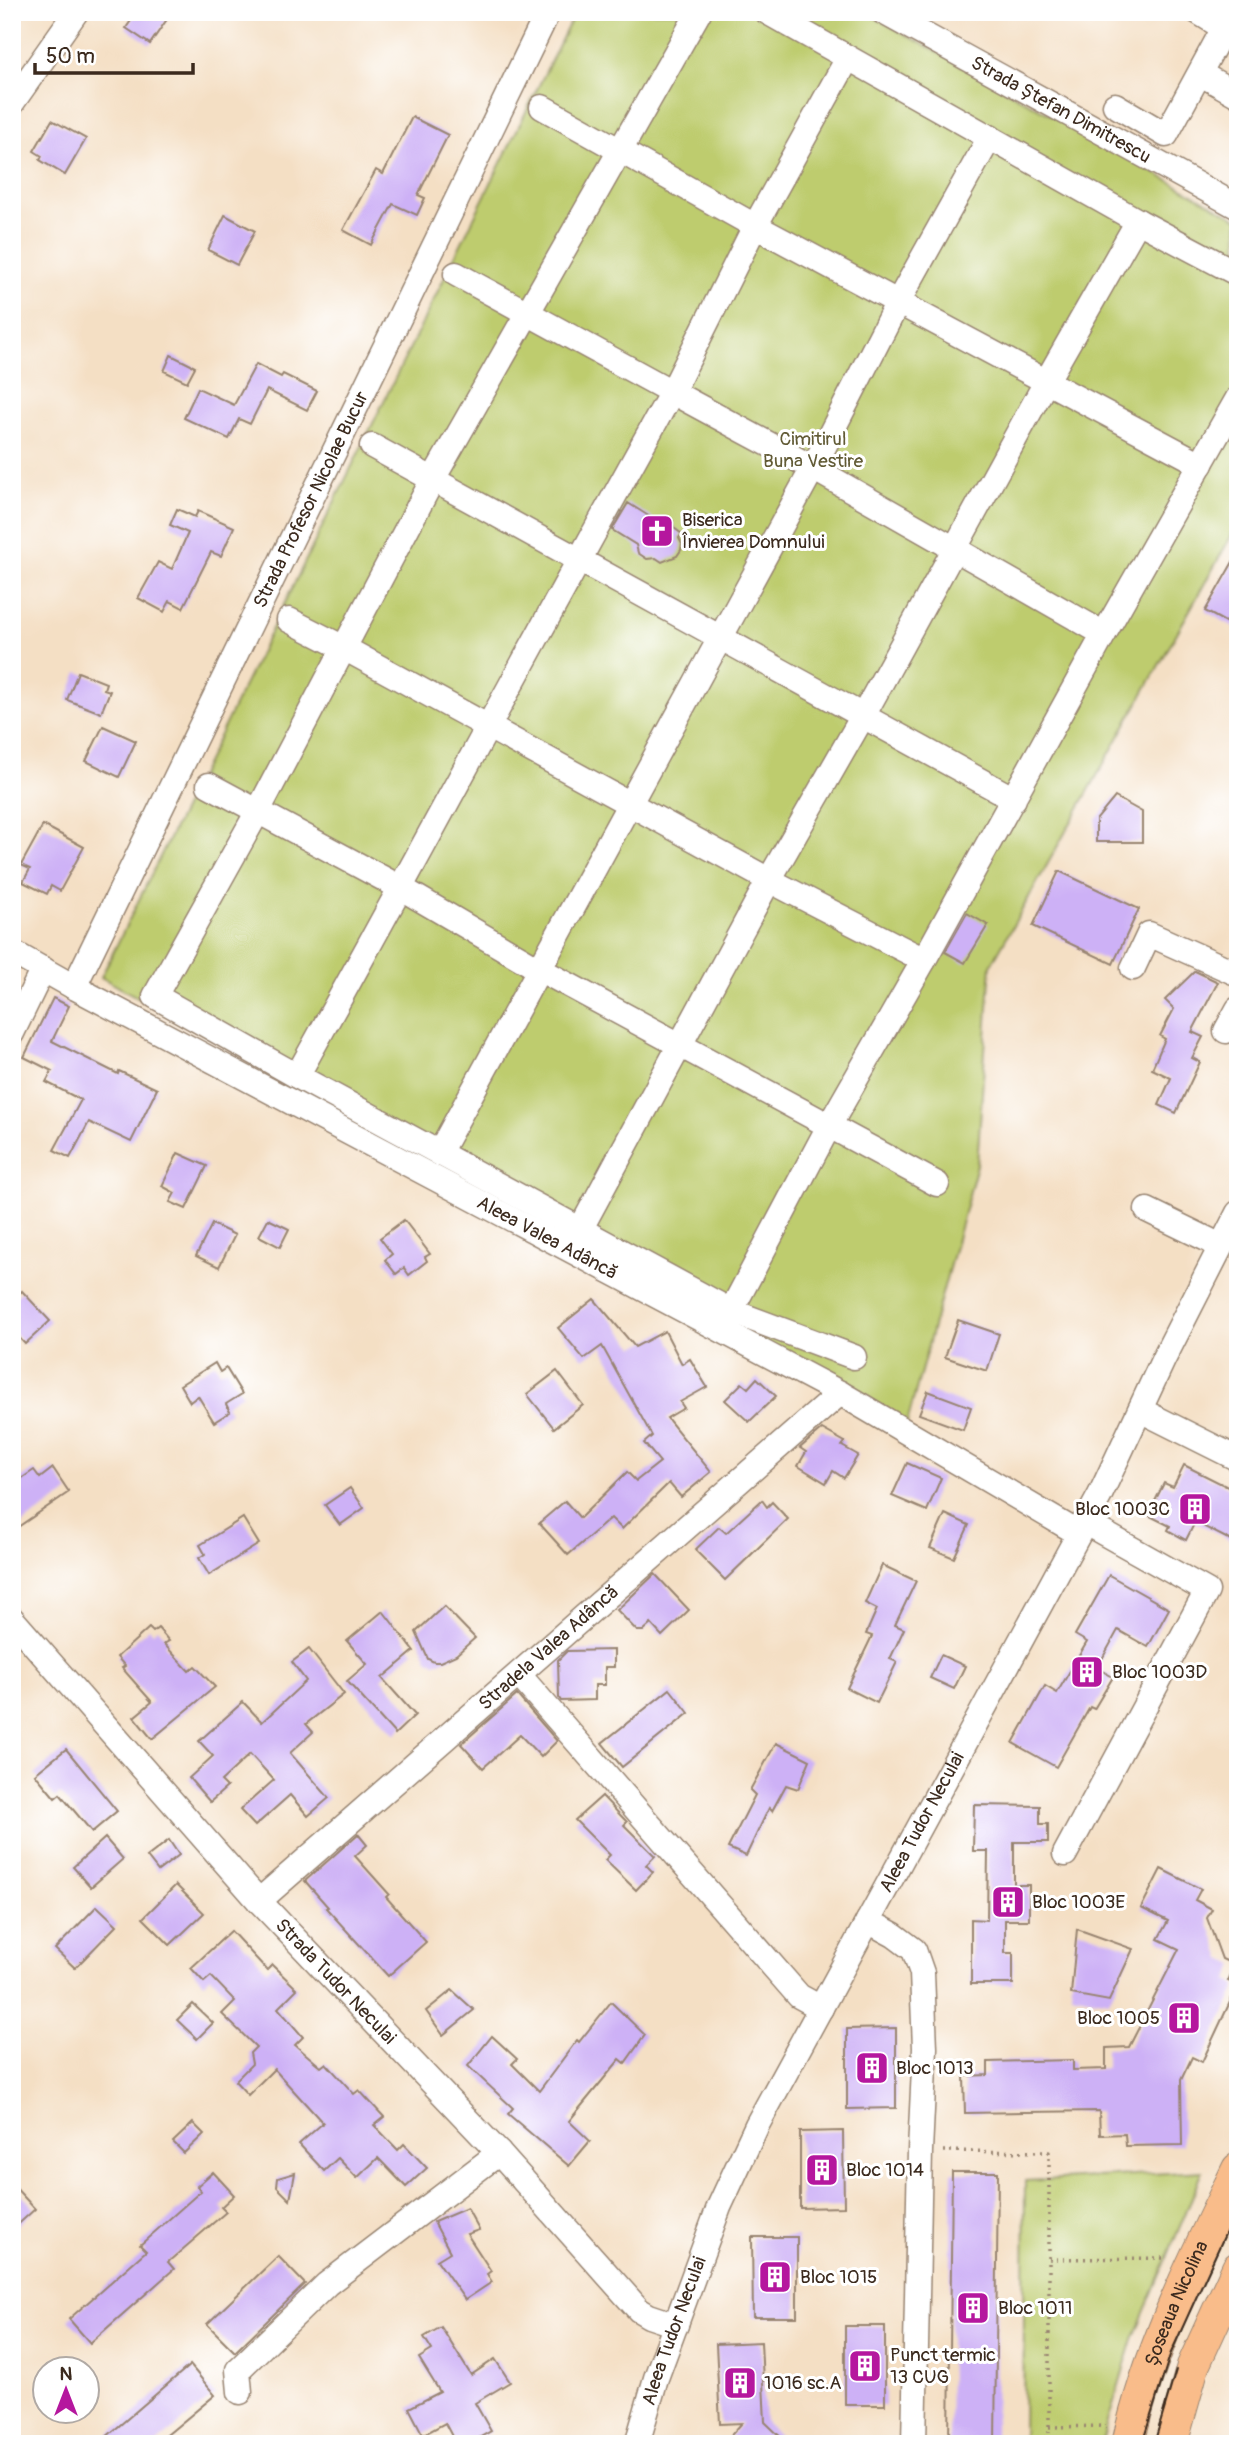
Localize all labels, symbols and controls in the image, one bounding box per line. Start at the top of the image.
scale bar [35,32,192,76]
text: 50 m [46,43,95,70]
street label: Strada Ștefan Dimitrescu [967,51,1155,169]
street label: Strada Profesor Nicolae Bucur [248,387,374,612]
park label: Cimitirul Buna Vestire [763,427,864,473]
place label: Biserica Învierea Domnului [682,508,825,554]
church icon: Biserica Învierea Domnului [638,512,676,550]
street label: Aleea Valea Adâncă [473,1191,622,1285]
building icon: Bloc 1003C [1176,1490,1214,1528]
place label: Bloc 1003C [1075,1497,1170,1521]
street label: Stradela Valea Adâncă [474,1580,624,1715]
building icon: Bloc 1003D [1068,1653,1106,1691]
place label: Bloc 1003D [1112,1660,1207,1684]
street label: Aleea Tudor Neculai [874,1748,970,1897]
building icon: Bloc 1003E [989,1883,1027,1921]
place label: Bloc 1003E [1032,1890,1125,1914]
street label: Strada Tudor Neculai [270,1914,401,2049]
building icon: Bloc 1005 [1165,1999,1203,2037]
place label: Bloc 1005 [1077,2006,1160,2030]
building icon: Bloc 1013 [853,2049,891,2087]
place label: Bloc 1013 [896,2056,974,2080]
building icon: Bloc 1014 [803,2151,841,2189]
place label: Bloc 1014 [846,2158,924,2182]
street label: Șoseaua Nicolina [1140,2237,1214,2369]
street label: Aleea Tudor Neculai [637,2253,712,2408]
building icon: Bloc 1015 [756,2258,794,2296]
place label: Bloc 1015 [800,2265,877,2289]
building icon: Bloc 1011 [954,2289,992,2327]
place label: Bloc 1011 [998,2296,1073,2320]
place label: Punct termic 13 CUG [890,2343,996,2389]
building icon: Punct termic 13 CUG [846,2347,884,2385]
north arrow [32,2354,102,2424]
text: N [60,2362,73,2386]
building icon: 1016 sc.A [721,2364,759,2402]
place label: 1016 sc.A [764,2371,842,2395]

